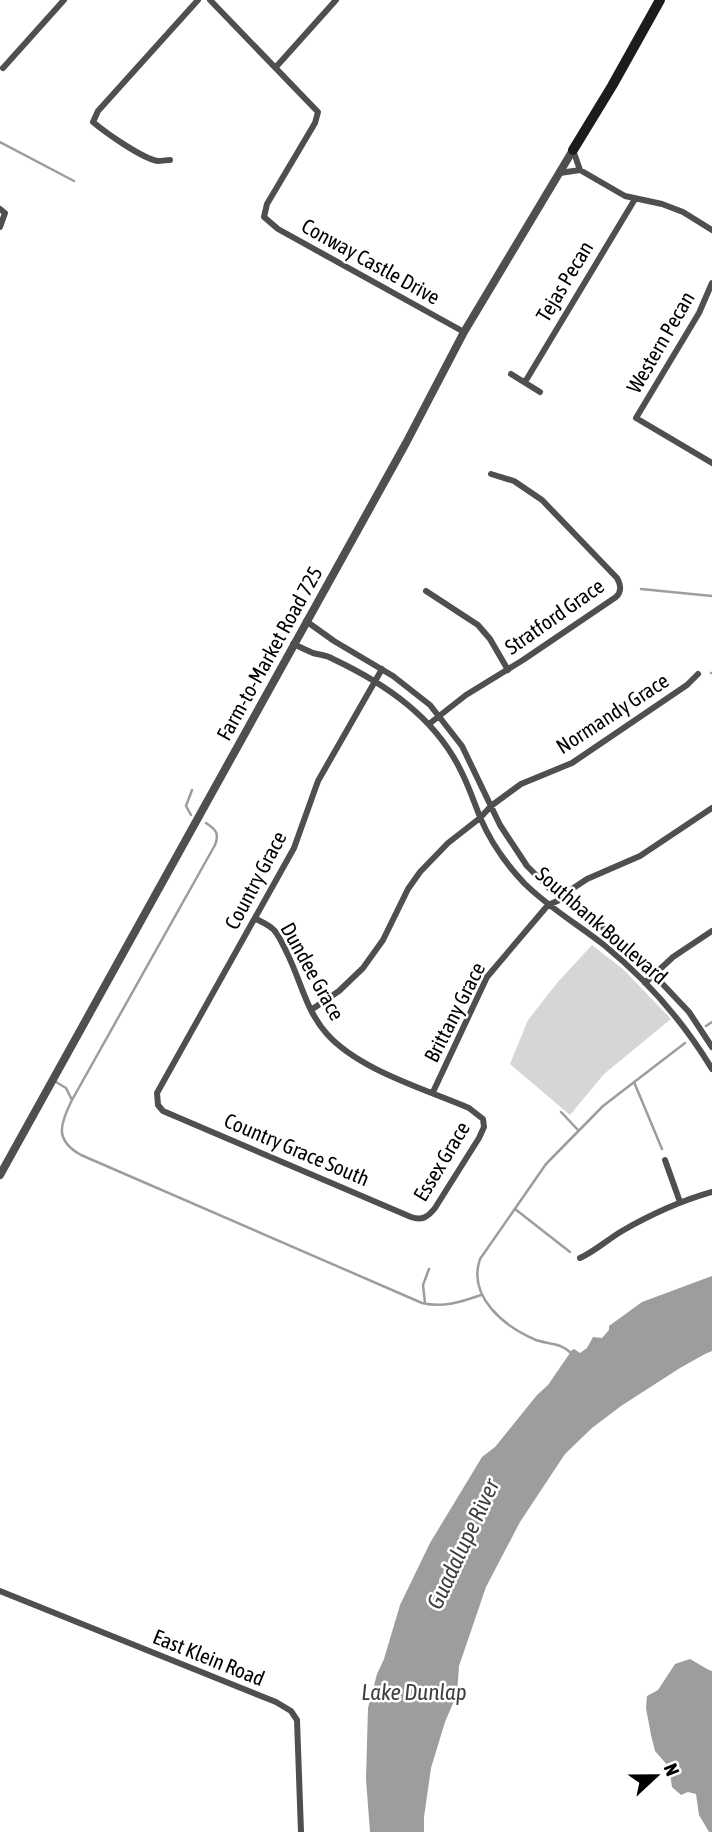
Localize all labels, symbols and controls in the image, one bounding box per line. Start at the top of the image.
street label: Conway Castle Drive [298,213,444,309]
street label: Tejas Pecan [531,236,597,326]
street label: Western Pecan [621,287,699,397]
street label: Farm-to-Market Road 725 [211,562,327,744]
street label: Stratford Grace [500,573,608,659]
street label: Normandy Grace [551,668,673,758]
street label: Country Grace [219,827,291,933]
street label: Southbank Boulevard [531,861,673,989]
street label: Dundee Grace [276,918,350,1024]
street label: Brittany Grace [419,958,489,1066]
street label: Country Grace South [221,1108,373,1190]
street label: Essex Grace [408,1117,474,1205]
water label: Guadalupe River [422,1474,505,1613]
street label: East Klein Road [150,1624,268,1690]
water label: Lake Dunlap [361,1679,467,1705]
north arrow [621,1741,691,1811]
text: N [659,1760,684,1779]

